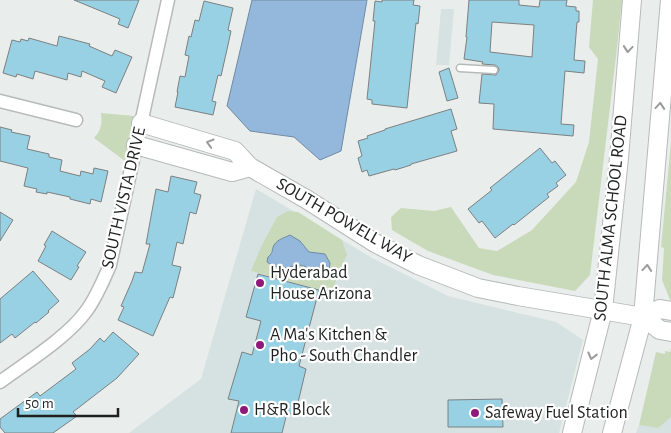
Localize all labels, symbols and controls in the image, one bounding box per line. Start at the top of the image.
one-way arrow [622,45,633,53]
one-way arrow [655,102,666,110]
street label: SOUTH ALMA SCHOOL ROAD [591,114,631,322]
street label: SOUTH VISTA DRIVE [99,125,149,270]
one-way arrow [206,139,214,149]
street label: SOUTH POWELL WAY [273,175,415,267]
place label: Hyderabad House Arizona [270,264,372,303]
one-way arrow [641,264,652,272]
marker: Hyderabad House Arizona [254,277,266,289]
place label: A Ma's Kitchen & Pho - South Chandler [270,326,417,365]
marker: A Ma's Kitchen & Pho - South Chandler [254,339,266,351]
one-way arrow [587,352,598,361]
scale bar [18,386,118,418]
text: 50 m [25,396,54,411]
place label: H&R Block [254,401,331,419]
marker: H&R Block [238,404,250,416]
place label: Safeway Fuel Station [485,404,628,422]
marker: Safeway Fuel Station [469,407,481,419]

